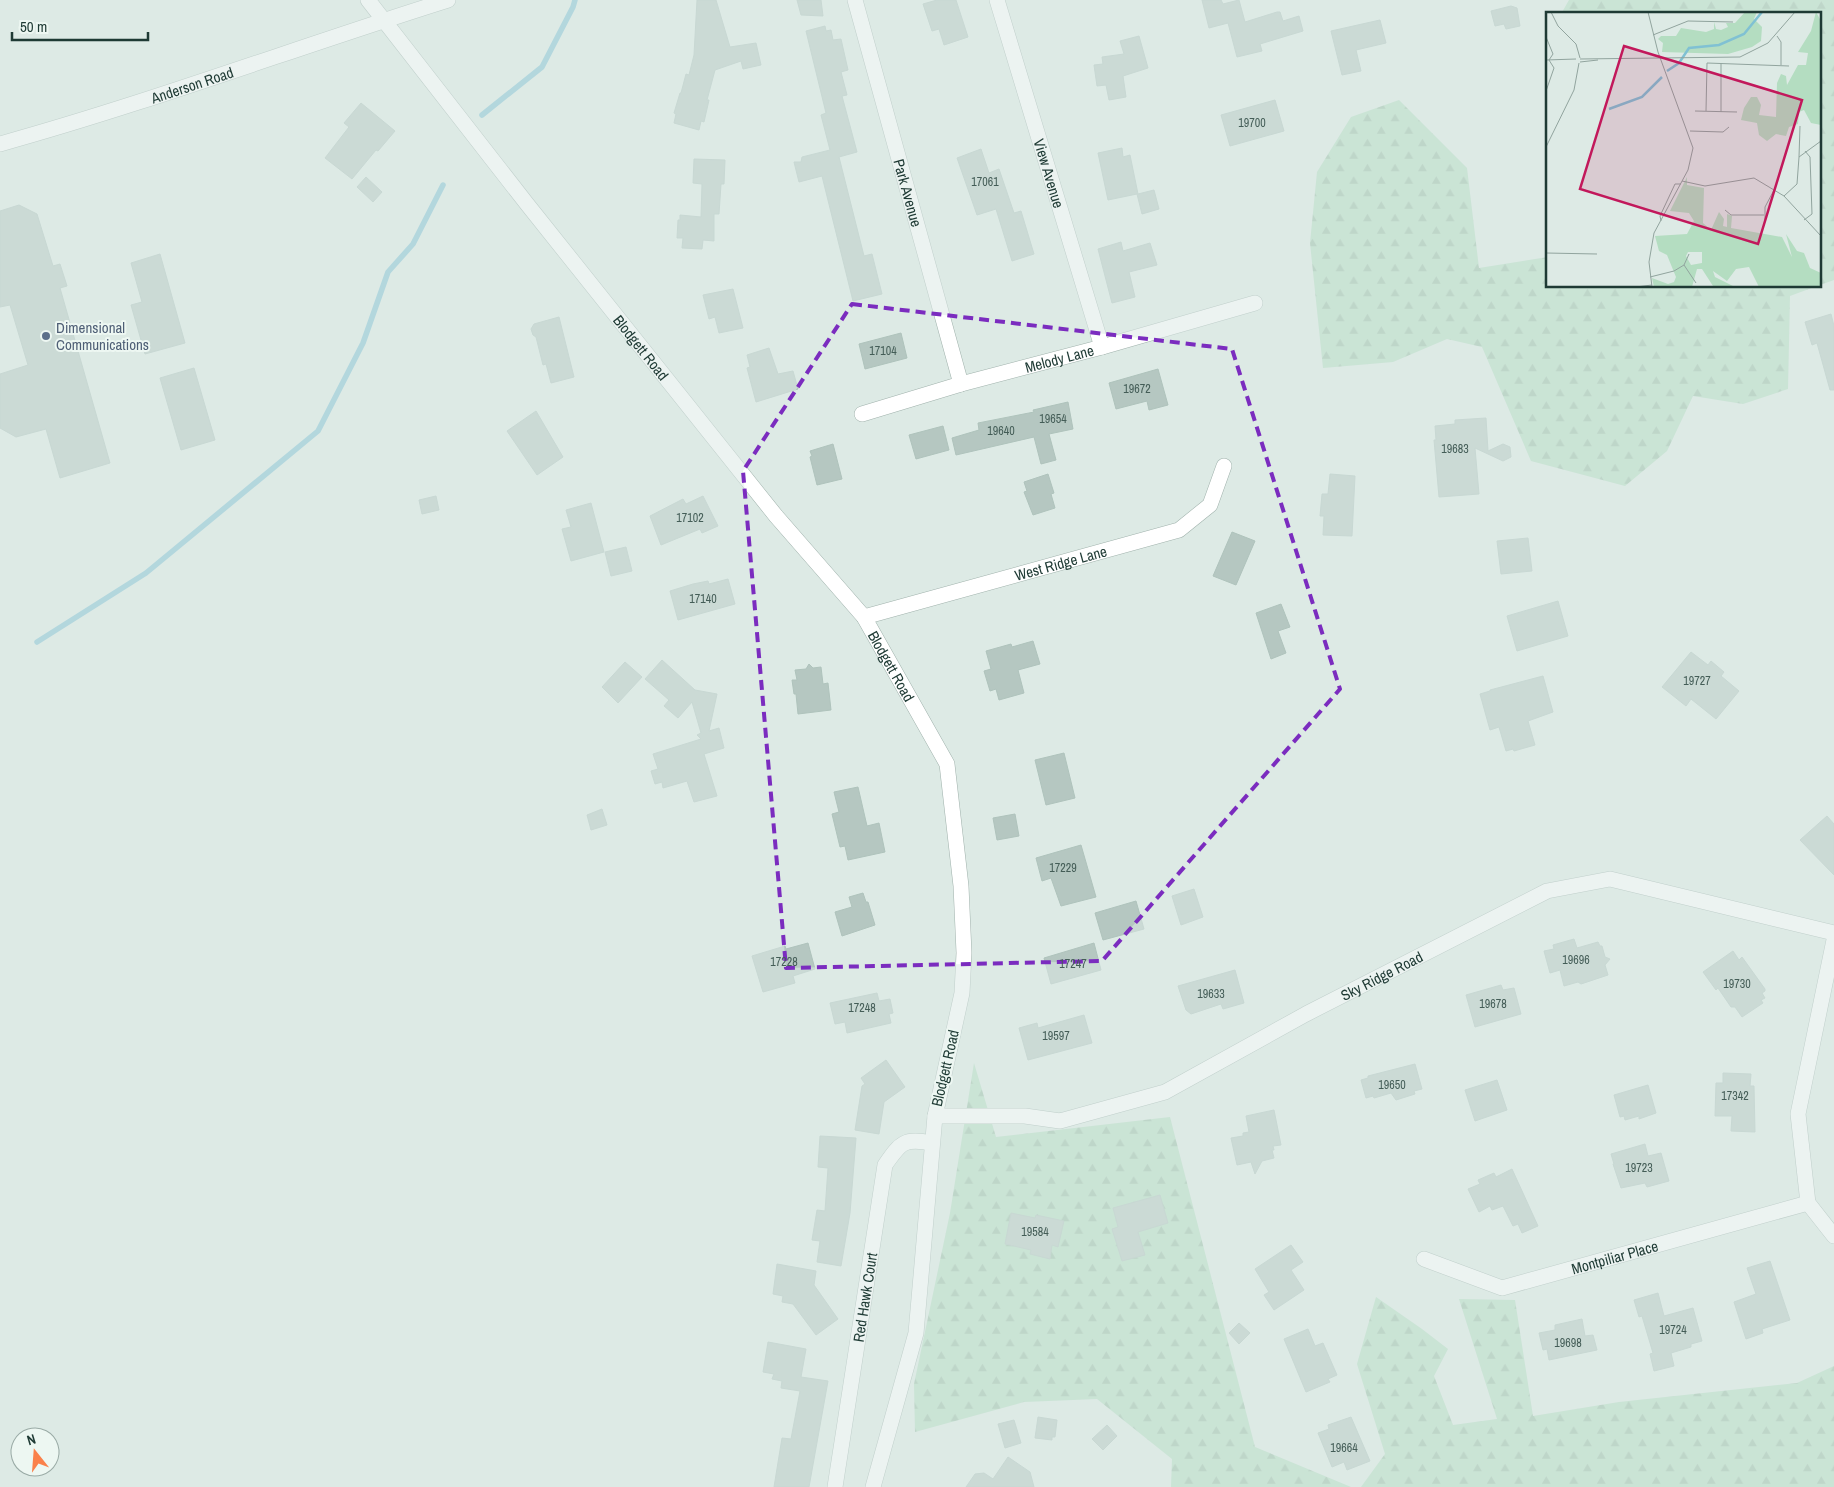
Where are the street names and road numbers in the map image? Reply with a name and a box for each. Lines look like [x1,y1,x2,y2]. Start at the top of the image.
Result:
street label: Anderson Road [147,61,236,108]
street label: View Avenue [1029,136,1070,211]
street label: Park Avenue [889,156,928,229]
street label: Blodgett Road [609,310,674,384]
street label: Melody Lane [1022,339,1096,377]
street label: West Ridge Lane [1012,540,1109,585]
street label: Blodgett Road [863,627,920,705]
street label: Sky Ridge Road [1337,946,1426,1005]
street label: Blodgett Road [926,1028,964,1108]
street label: Montpiliar Place [1569,1235,1660,1279]
street label: Red Hawk Court [847,1250,882,1344]

